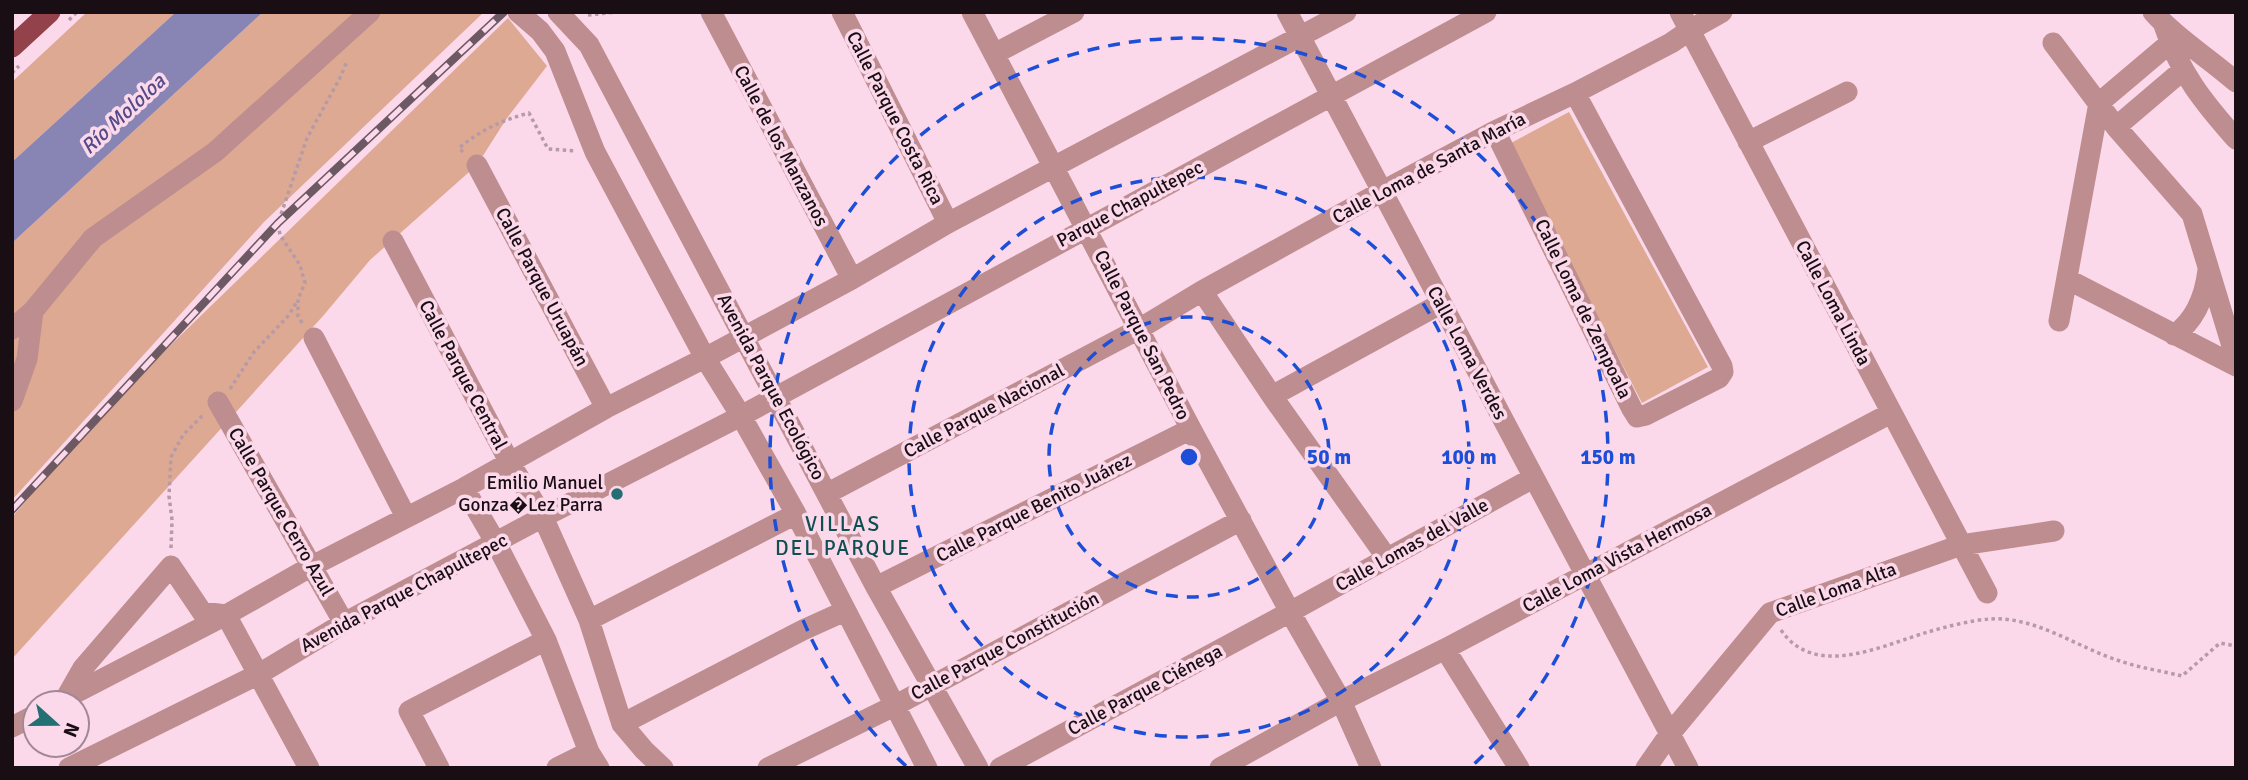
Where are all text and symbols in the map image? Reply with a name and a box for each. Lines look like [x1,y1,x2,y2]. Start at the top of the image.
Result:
street label: Calle Parque Costa Rica [841,27,949,209]
street label: Calle de los Manzanos [728,61,834,231]
water label: Río Mololoa [75,67,172,160]
street label: Calle Loma de Santa María [1328,107,1530,229]
street label: Parque Chapultepec [1053,155,1207,253]
street label: Calle Parque Uruapán [490,204,594,370]
street label: Calle Loma de Zempoala [1529,215,1637,403]
street label: Calle Loma Linda [1790,236,1876,370]
street label: Calle Parque San Pedro [1089,246,1195,424]
street label: Calle Loma Verdes [1422,282,1512,424]
street label: Avenida Parque Ecológico [712,290,830,485]
street label: Calle Parque Central [413,296,513,454]
street label: Calle Parque Nacional [900,358,1068,464]
street label: Calle Parque Cerro Azul [223,423,339,601]
text: 50 m [1307,444,1351,470]
text: 100 m [1441,444,1497,470]
text: 150 m [1580,444,1636,470]
centre of rings [1177,445,1201,469]
street label: Calle Parque Benito Juárez [932,448,1136,568]
place label: Emilio Manuel Gonza�Lez Parra [458,471,603,517]
marker: Emilio Manuel Gonza�Lez Parra [609,486,625,502]
street label: Calle Lomas del Valle [1331,493,1493,597]
street label: Calle Loma Vista Hermosa [1518,498,1716,618]
district label: VILLAS DEL PARQUE [775,511,911,561]
street label: Avenida Parque Chapultepec [296,528,512,658]
street label: Calle Loma Alta [1772,557,1900,623]
street label: Calle Parque Constitución [907,586,1103,706]
street label: Calle Parque Ciénega [1063,639,1227,741]
north arrow [21,689,91,759]
text: N [57,719,85,740]

